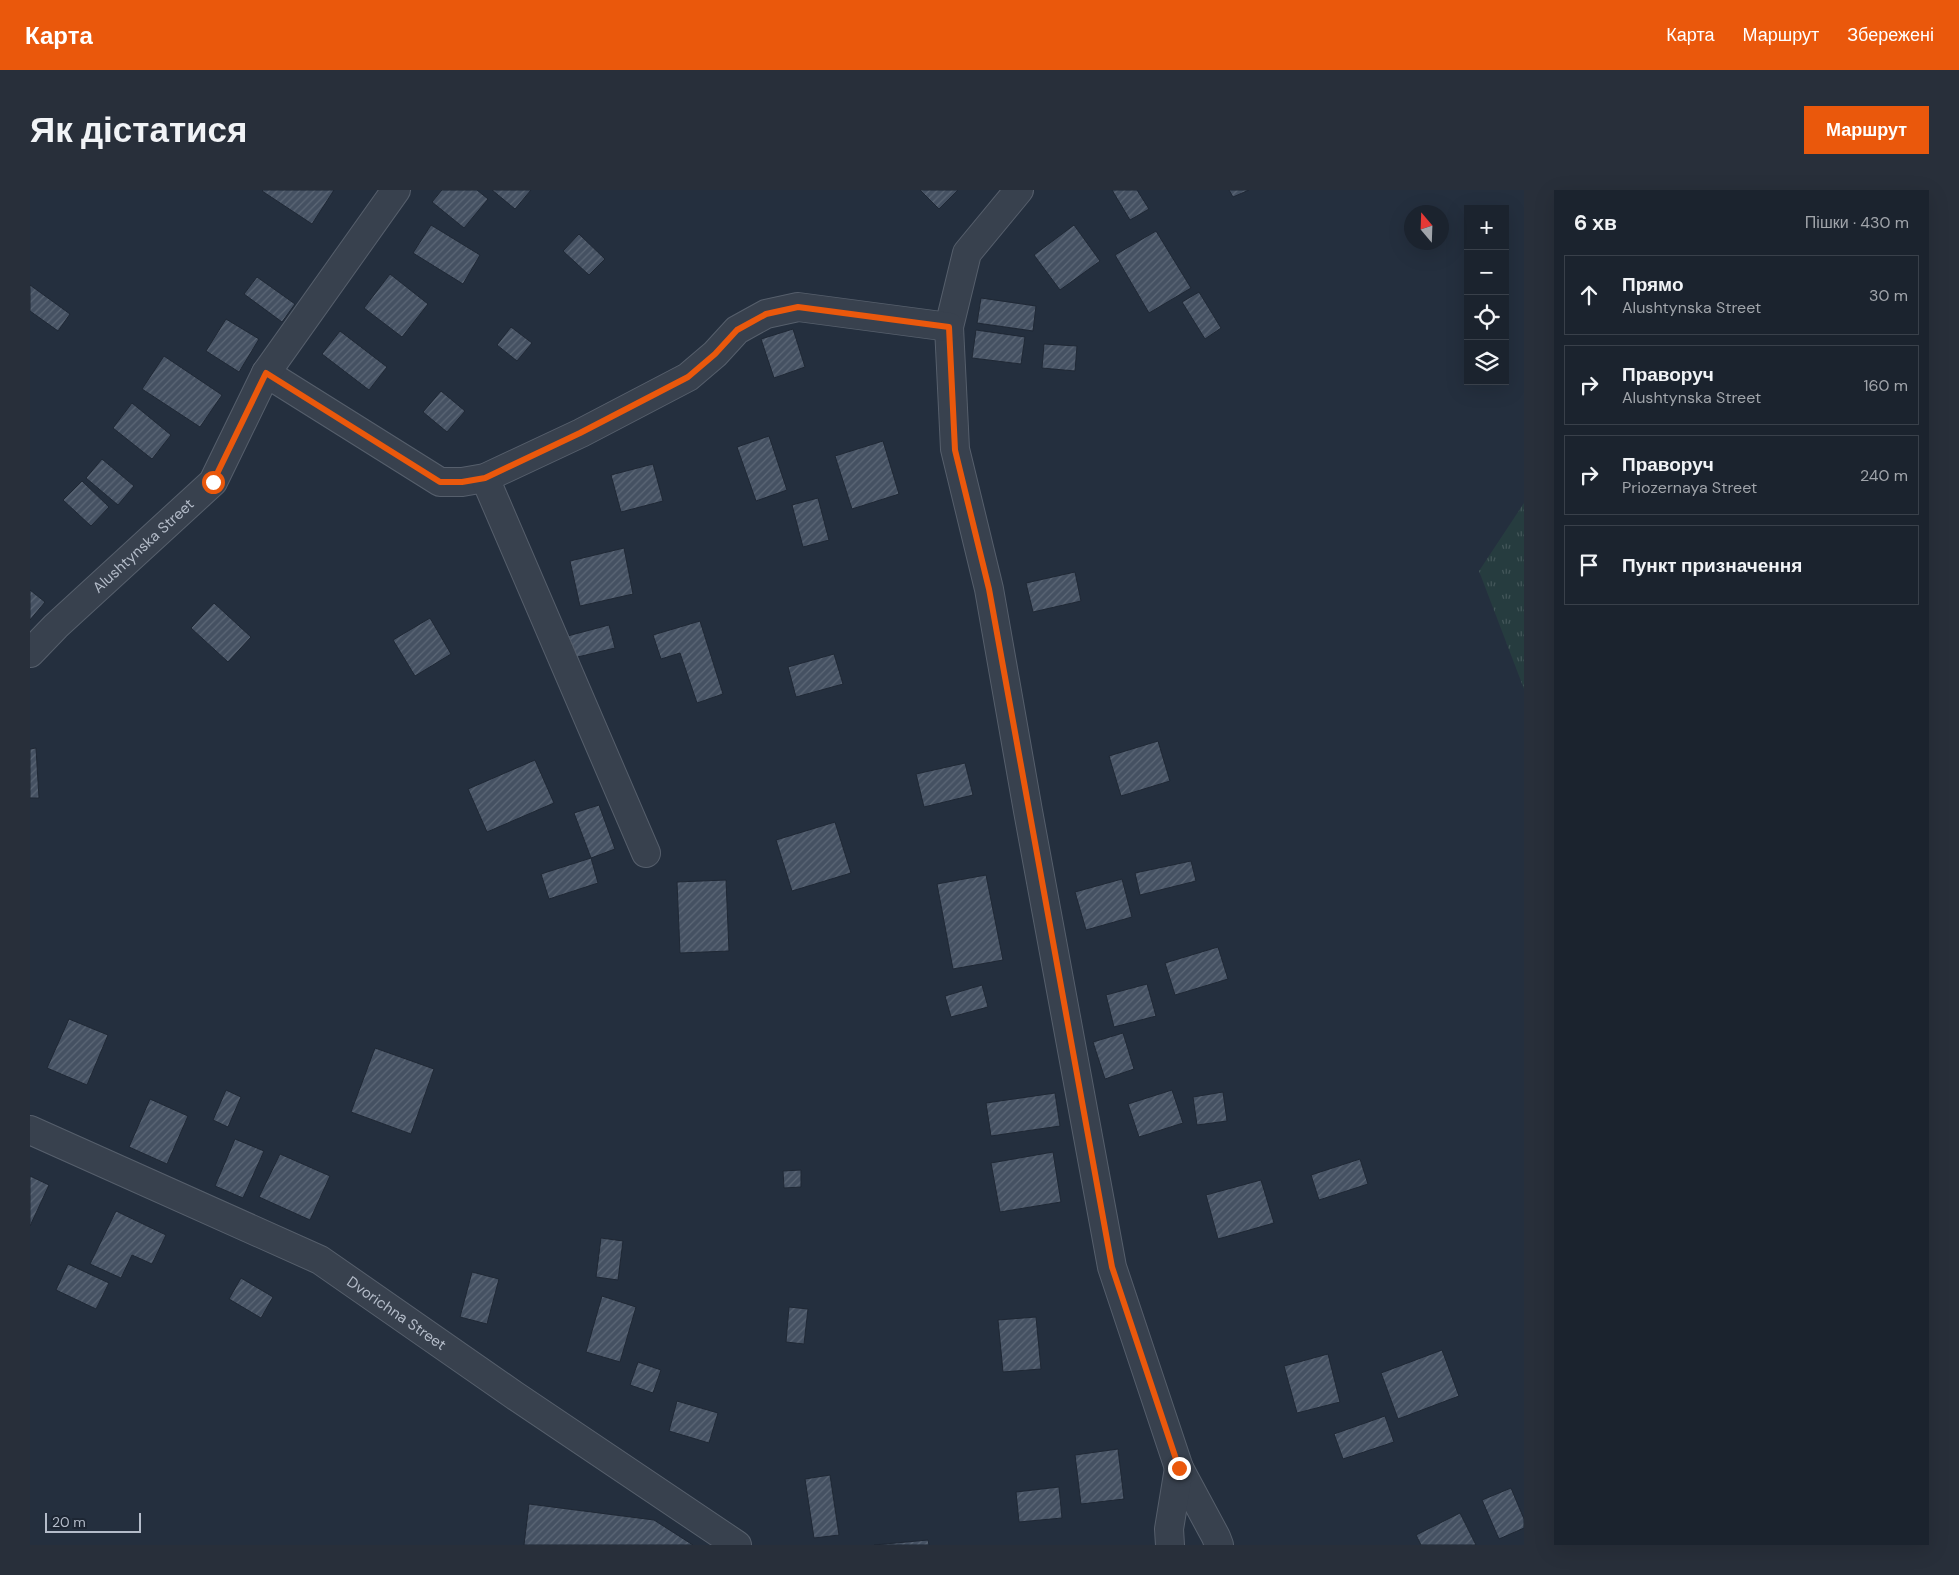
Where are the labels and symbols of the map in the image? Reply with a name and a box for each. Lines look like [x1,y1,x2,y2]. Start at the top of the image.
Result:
north arrow [1404,205,1449,250]
route start [202,471,225,494]
street label: Alushtynska Street [88,494,198,597]
street label: Dvorichna Street [343,1272,450,1355]
route end [1168,1457,1191,1480]
scale bar [45,1510,141,1533]

